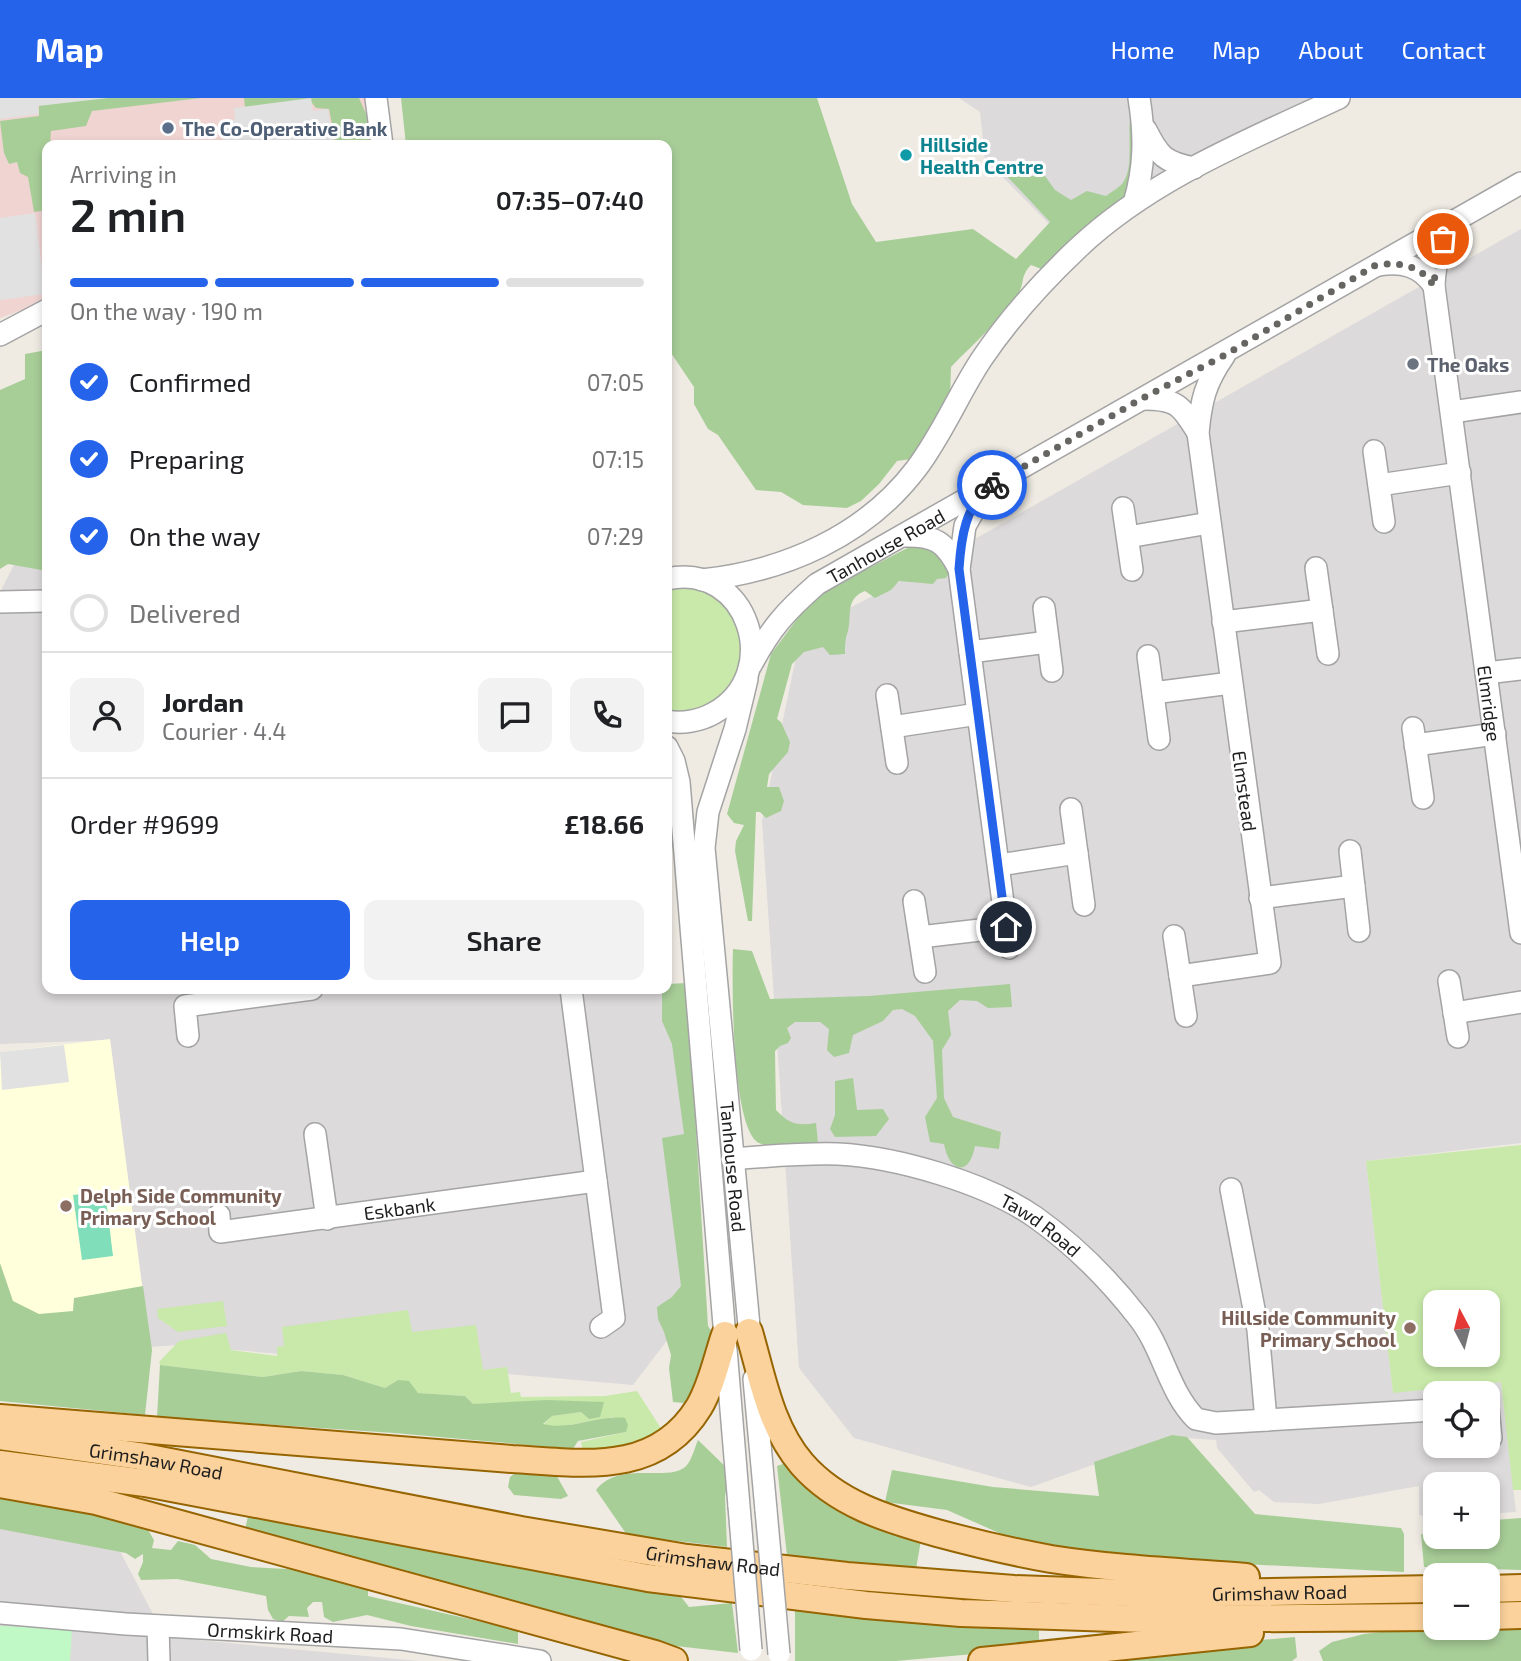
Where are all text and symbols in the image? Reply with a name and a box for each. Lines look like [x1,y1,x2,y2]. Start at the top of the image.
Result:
text: Map [35,29,104,69]
text: Home [1111,35,1174,64]
text: Map [1212,35,1260,64]
text: About [1298,35,1364,64]
text: Contact [1402,35,1486,64]
place label: The Co-Operative Bank [182,117,388,140]
marker: The Co-Operative Bank [160,120,176,136]
place label: Hillside Health Centre [920,133,1044,178]
marker: Hillside Health Centre [898,147,914,163]
text: Arriving in [70,160,177,188]
text: 07:35–07:40 [496,184,644,215]
text: 2 min [70,186,186,241]
pin [1413,209,1473,269]
icon: bag [1424,220,1462,258]
text: On the way · 190 m [70,297,263,325]
place label: The Oaks [1427,353,1509,376]
marker: The Oaks [1405,356,1421,372]
icon: check [70,363,108,401]
text: Confirmed [129,366,252,397]
text: 07:05 [587,368,644,396]
icon: check [70,440,108,478]
text: Preparing [129,443,244,474]
text: 07:15 [591,445,644,473]
courier [957,450,1027,520]
icon: bike [973,466,1011,504]
street label: Tanhouse Road [823,503,949,588]
icon: check [70,517,108,555]
text: On the way [129,520,260,551]
text: 07:29 [587,522,644,550]
text: Delivered [129,597,241,628]
street label: Elmridge [1474,664,1507,743]
button: person [70,678,144,752]
button: chat [478,678,552,752]
button: phone [570,678,644,752]
text: Jordan [162,686,244,717]
text: Courier · 4.4 [162,717,286,745]
street label: Elmstead [1228,749,1262,833]
text: Order #9699 [70,808,219,839]
text: £18.66 [564,808,644,839]
pin [976,897,1036,957]
button: Help [70,900,350,980]
button: Share [364,900,644,980]
icon: home [987,908,1025,946]
street label: Tanhouse Road [716,1100,752,1233]
place label: Delph Side Community Primary School [80,1184,282,1230]
street label: Tawd Road [997,1188,1086,1261]
street label: Eskbank [362,1191,437,1224]
marker: Delph Side Community Primary School [58,1198,74,1214]
north arrow [1423,1290,1500,1367]
map controls [1423,1290,1500,1640]
place label: Hillside Community Primary School [1221,1306,1397,1352]
marker: Hillside Community Primary School [1402,1320,1418,1336]
button: locate [1423,1381,1500,1458]
street label: Grimshaw Road [88,1437,225,1484]
button: + [1423,1472,1500,1549]
street label: Grimshaw Road [644,1540,782,1580]
button: − [1423,1563,1500,1640]
street label: Grimshaw Road [1212,1579,1347,1605]
street label: Ormskirk Road [207,1617,334,1647]

